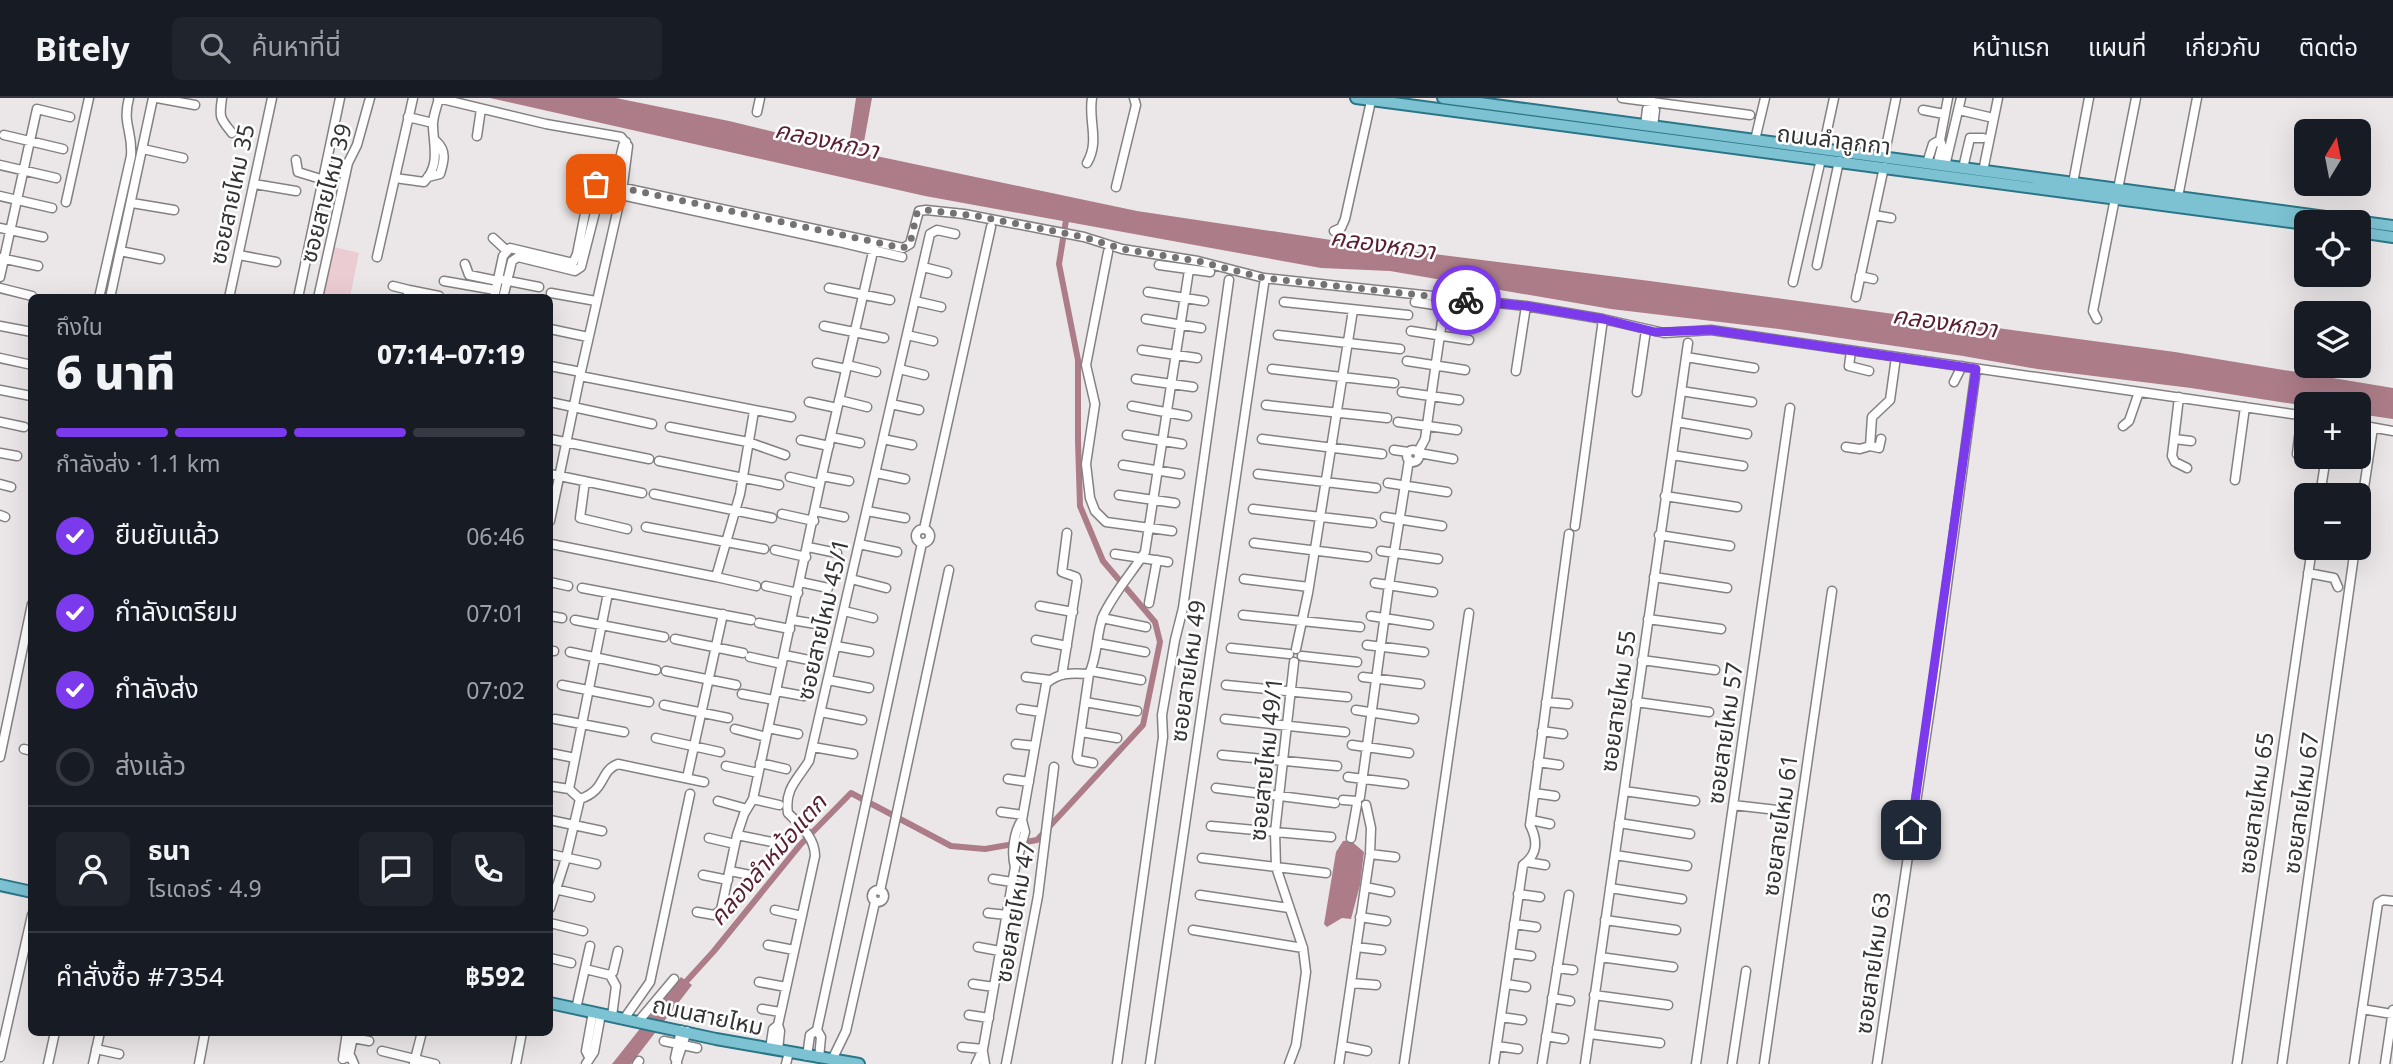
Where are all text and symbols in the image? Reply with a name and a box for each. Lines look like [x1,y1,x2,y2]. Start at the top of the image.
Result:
search box [172,17,662,80]
text: Bitely [35,26,130,71]
text: ค้นหาที่นี่ [252,28,341,64]
icon: search [196,29,234,67]
text: หน้าแรก [1972,30,2050,63]
text: แผนที่ [2088,30,2146,63]
text: เกี่ยวกับ [2184,30,2261,63]
text: ติดต่อ [2299,30,2358,63]
water label: คลองหกวา [772,112,883,166]
street label: ถนนลำลูกกา [1775,116,1893,162]
north arrow [2294,119,2371,196]
map controls [2294,119,2371,560]
street label: ซอยสายไหม 39 [291,120,359,266]
street label: ซอยสายไหม 35 [201,121,261,267]
pin [566,154,626,214]
icon: bag [577,165,615,203]
button: locate [2294,210,2371,287]
water label: คลองหกวา [1329,219,1439,267]
courier [1431,265,1501,335]
icon: bike [1447,281,1485,319]
water label: คลองหกวา [1891,297,2001,345]
button: layers [2294,301,2371,378]
text: ถึงใน [56,310,103,342]
text: 07:14–07:19 [377,336,525,372]
text: 6 นาที [56,340,175,402]
button: + [2294,392,2371,469]
text: กำลังส่ง · 1.1 km [56,447,221,479]
button: − [2294,483,2371,560]
text: ยืนยันแล้ว [115,516,220,552]
icon: check [56,517,94,555]
text: 06:46 [466,520,525,552]
street label: ซอยสายไหม 45/1 [788,535,856,703]
text: กำลังเตรียม [115,593,238,629]
icon: check [56,594,94,632]
text: 07:01 [466,597,525,629]
street label: ซอยสายไหม 49 [1161,598,1213,744]
street label: ซอยสายไหม 55 [1591,628,1643,774]
street label: ซอยสายไหม 57 [1698,660,1750,806]
text: กำลังส่ง [115,670,199,706]
icon: check [56,671,94,709]
text: 07:02 [466,674,525,706]
street label: ซอยสายไหม 49/1 [1240,676,1290,842]
street label: ซอยสายไหม 65 [2229,730,2281,876]
street label: ซอยสายไหม 67 [2274,730,2326,876]
text: ส่งแล้ว [115,747,186,783]
street label: ซอยสายไหม 61 [1753,752,1805,898]
water label: คลองลำหม้อแตก [701,785,834,932]
pin [1881,800,1941,860]
icon: home [1892,811,1930,849]
button: person [56,832,130,906]
text: ธนา [148,832,191,868]
button: chat [359,832,433,906]
button: phone [451,832,525,906]
street label: ซอยสายไหม 47 [986,839,1042,985]
text: ไรเดอร์ · 4.9 [148,872,262,904]
street label: ซอยสายไหม 63 [1846,890,1898,1036]
text: คำสั่งซื้อ #7354 [56,958,224,994]
text: ฿592 [465,958,525,994]
street label: ถนนสายไหม [649,988,767,1042]

